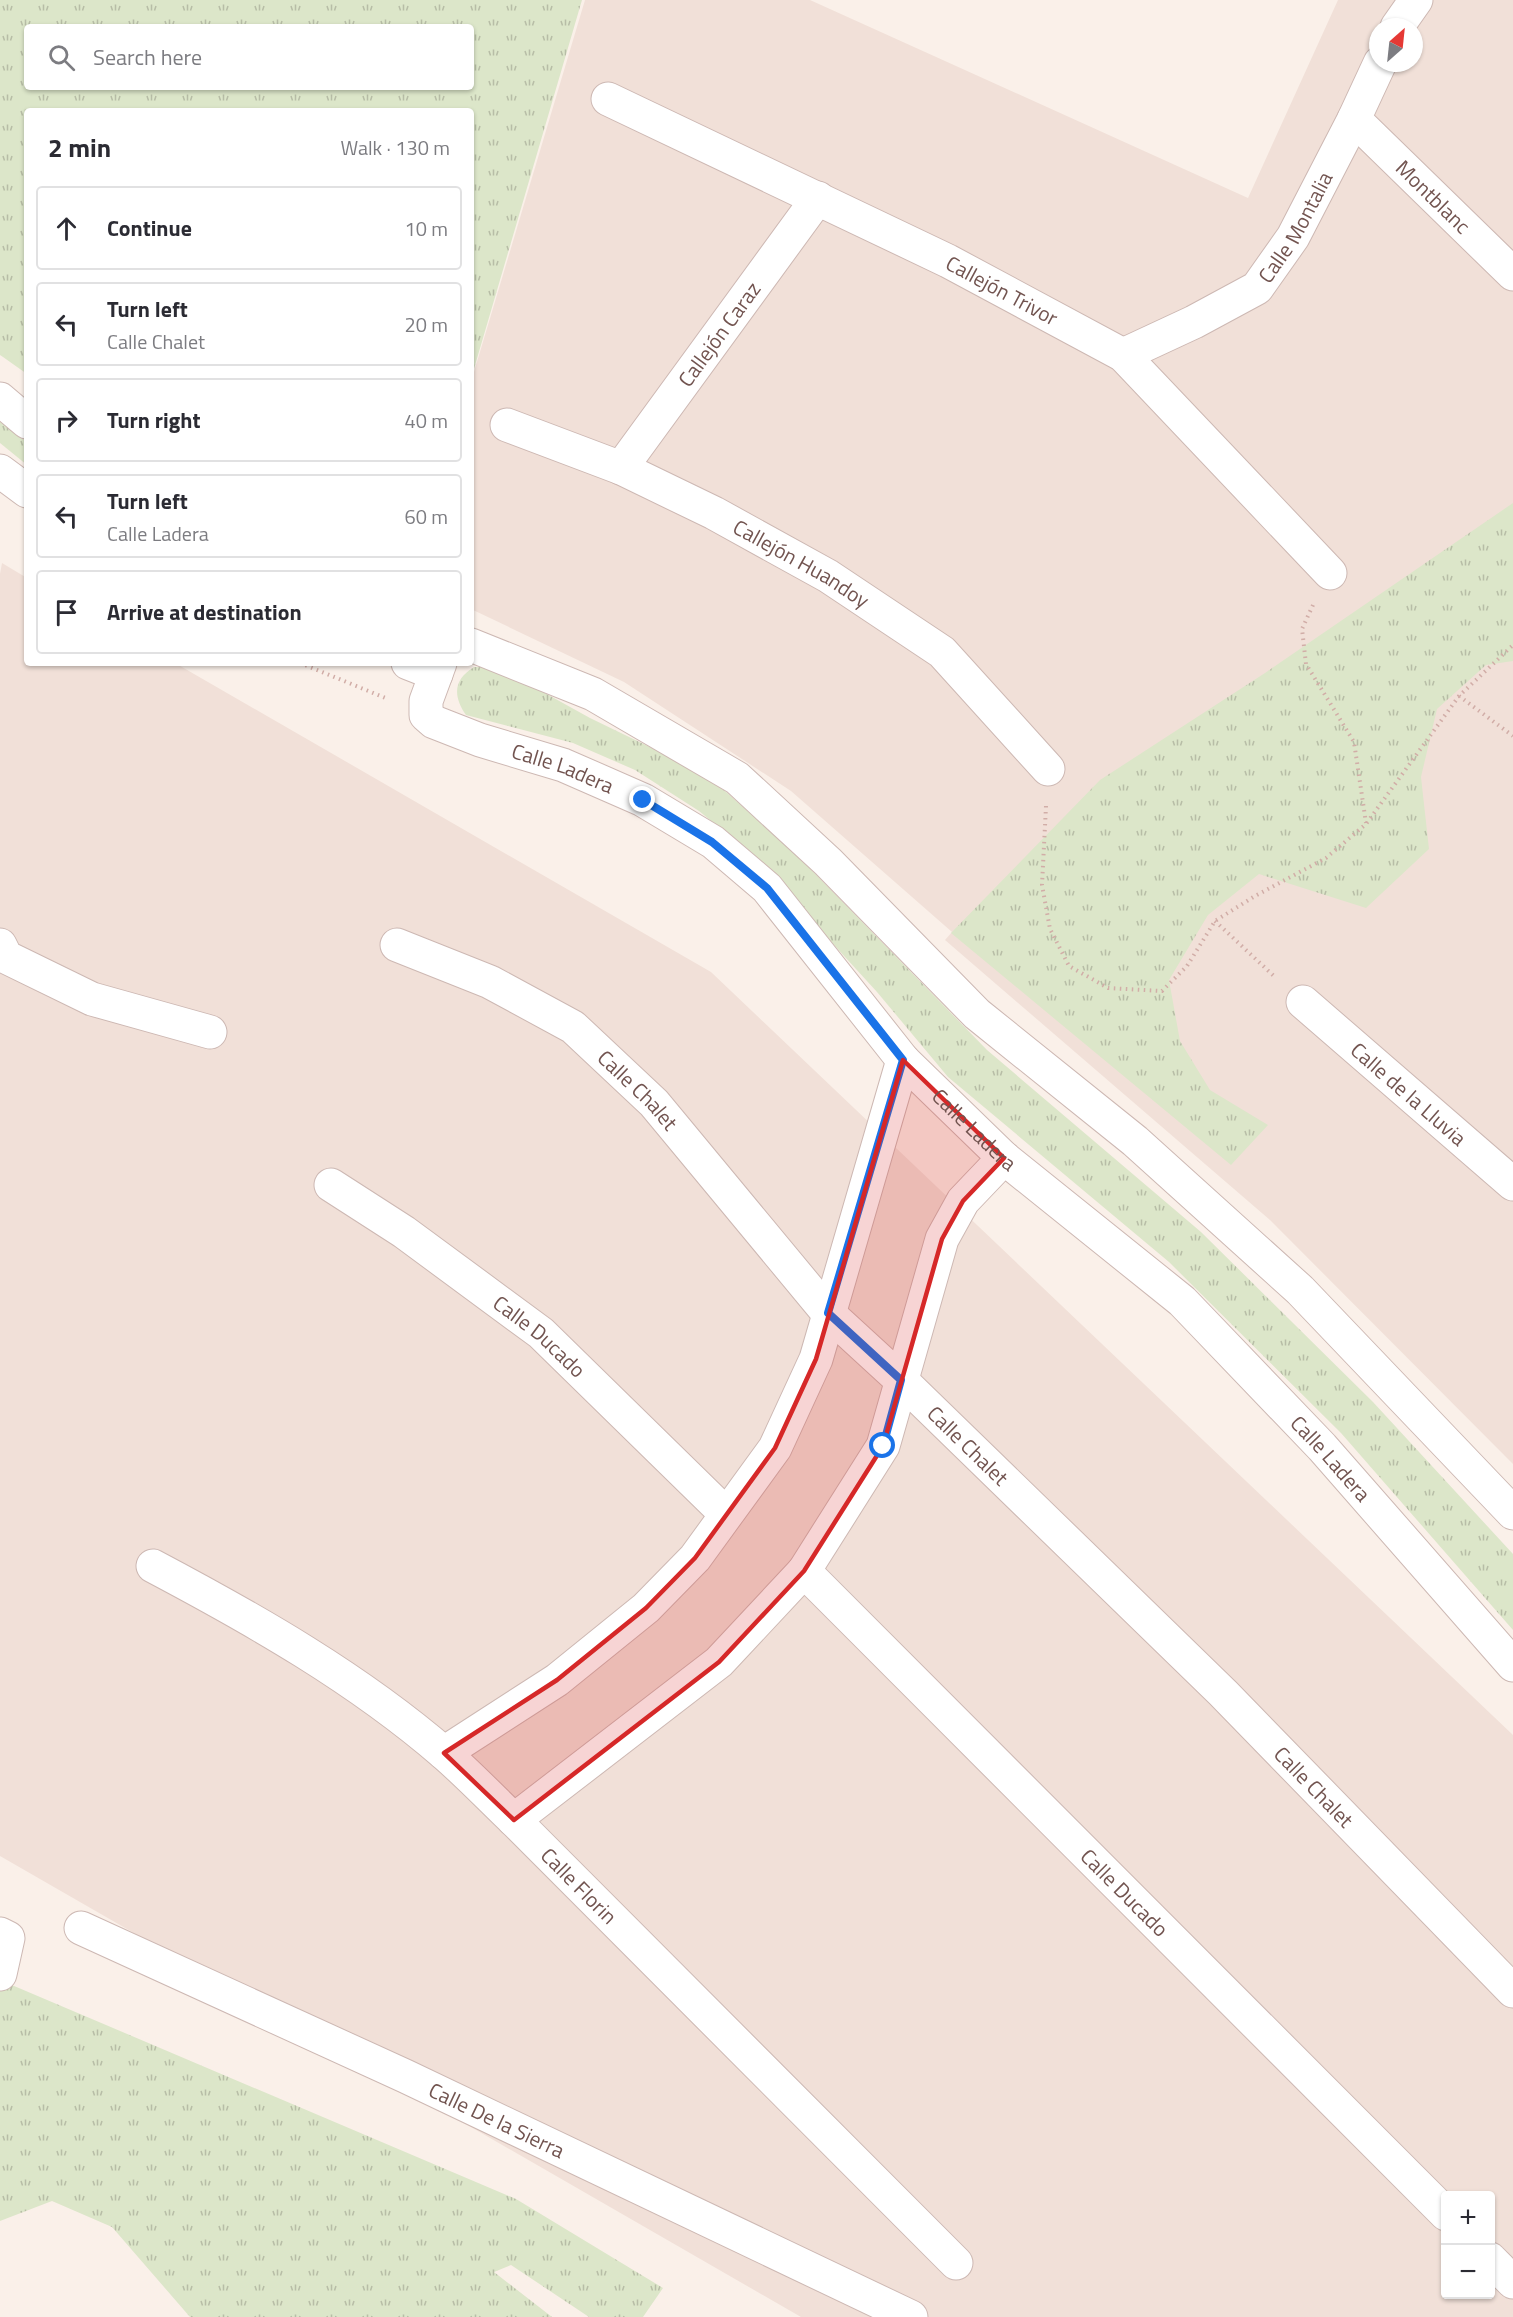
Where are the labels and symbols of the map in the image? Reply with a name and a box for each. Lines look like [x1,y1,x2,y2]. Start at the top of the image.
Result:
north arrow [1369,18,1423,72]
street label: Montblanc [1389,152,1478,241]
street label: Calle Montalia [1250,165,1341,289]
street label: Callejón Trivor [940,247,1064,333]
street label: Callejón Caraz [670,275,768,393]
street label: Callejón Huandoy [727,511,876,615]
street label: Calle Ladera [508,734,620,802]
route end [629,786,655,812]
street label: Calle de la Lluvia [1344,1034,1474,1153]
street label: Calle Chalet [591,1042,686,1137]
street label: Calle Ladera [925,1081,1024,1179]
street label: Calle Ducado [487,1287,593,1385]
street label: Calle Chalet [920,1398,1017,1493]
street label: Calle Ladera [1283,1408,1379,1509]
route start [869,1432,895,1458]
street label: Calle Chalet [1267,1739,1362,1835]
street label: Calle Florin [534,1840,625,1931]
street label: Calle Ducado [1073,1841,1176,1944]
street label: Calle De la Sierra [423,2074,571,2166]

